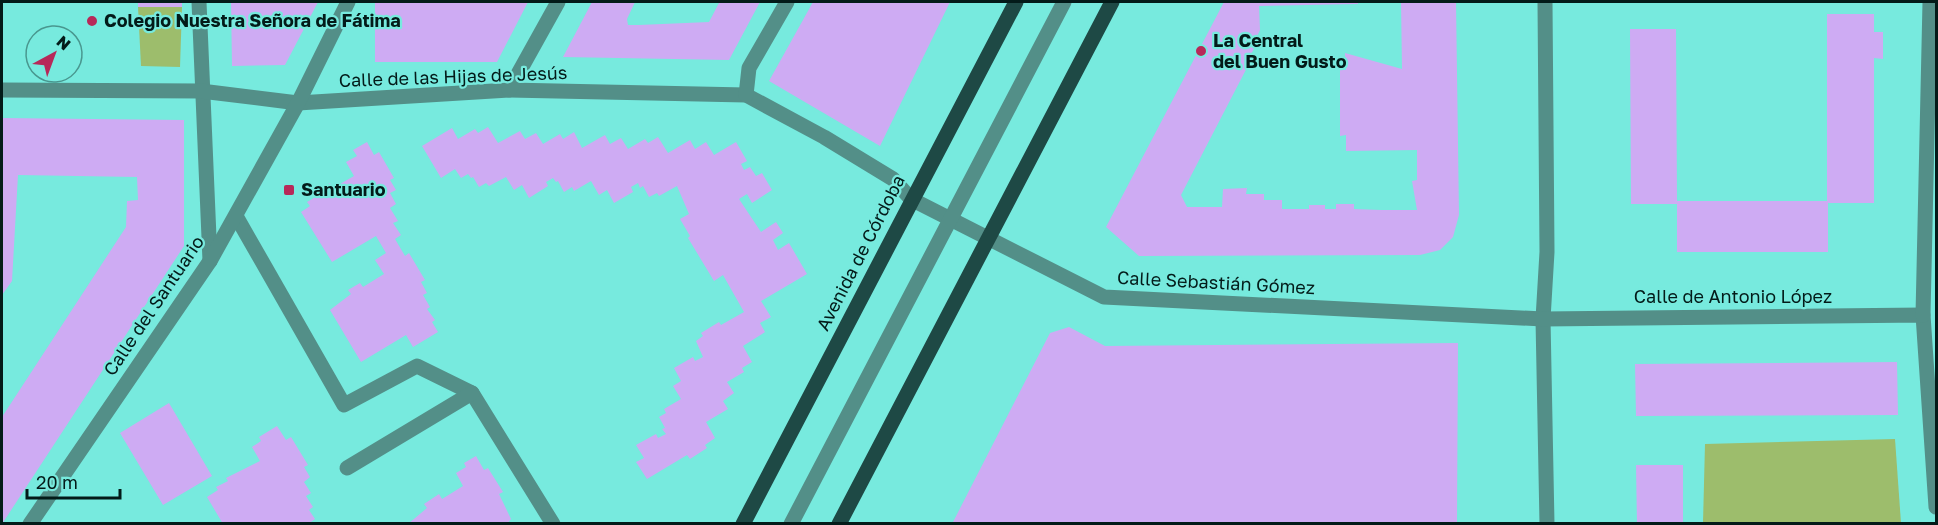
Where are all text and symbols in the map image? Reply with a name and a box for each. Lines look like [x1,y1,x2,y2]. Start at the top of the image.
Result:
place label: Colegio Nuestra Señora de Fátima [104,9,401,31]
marker: Colegio Nuestra Señora de Fátima [85,14,99,28]
north arrow [24,24,84,84]
place label: La Central del Buen Gusto [1213,29,1347,72]
text: N [53,31,75,54]
marker: La Central del Buen Gusto [1194,44,1208,58]
street label: Calle de las Hijas de Jesús [338,61,568,91]
street label: Avenida de Córdoba [811,171,909,334]
place label: Santuario [301,178,386,200]
marker: Santuario [282,183,296,197]
street label: Calle del Santuario [98,231,208,380]
street label: Calle Sebastián Gómez [1116,266,1316,298]
street label: Calle de Antonio López [1634,285,1832,307]
scale bar [27,462,120,500]
text: 20 m [36,471,78,493]

